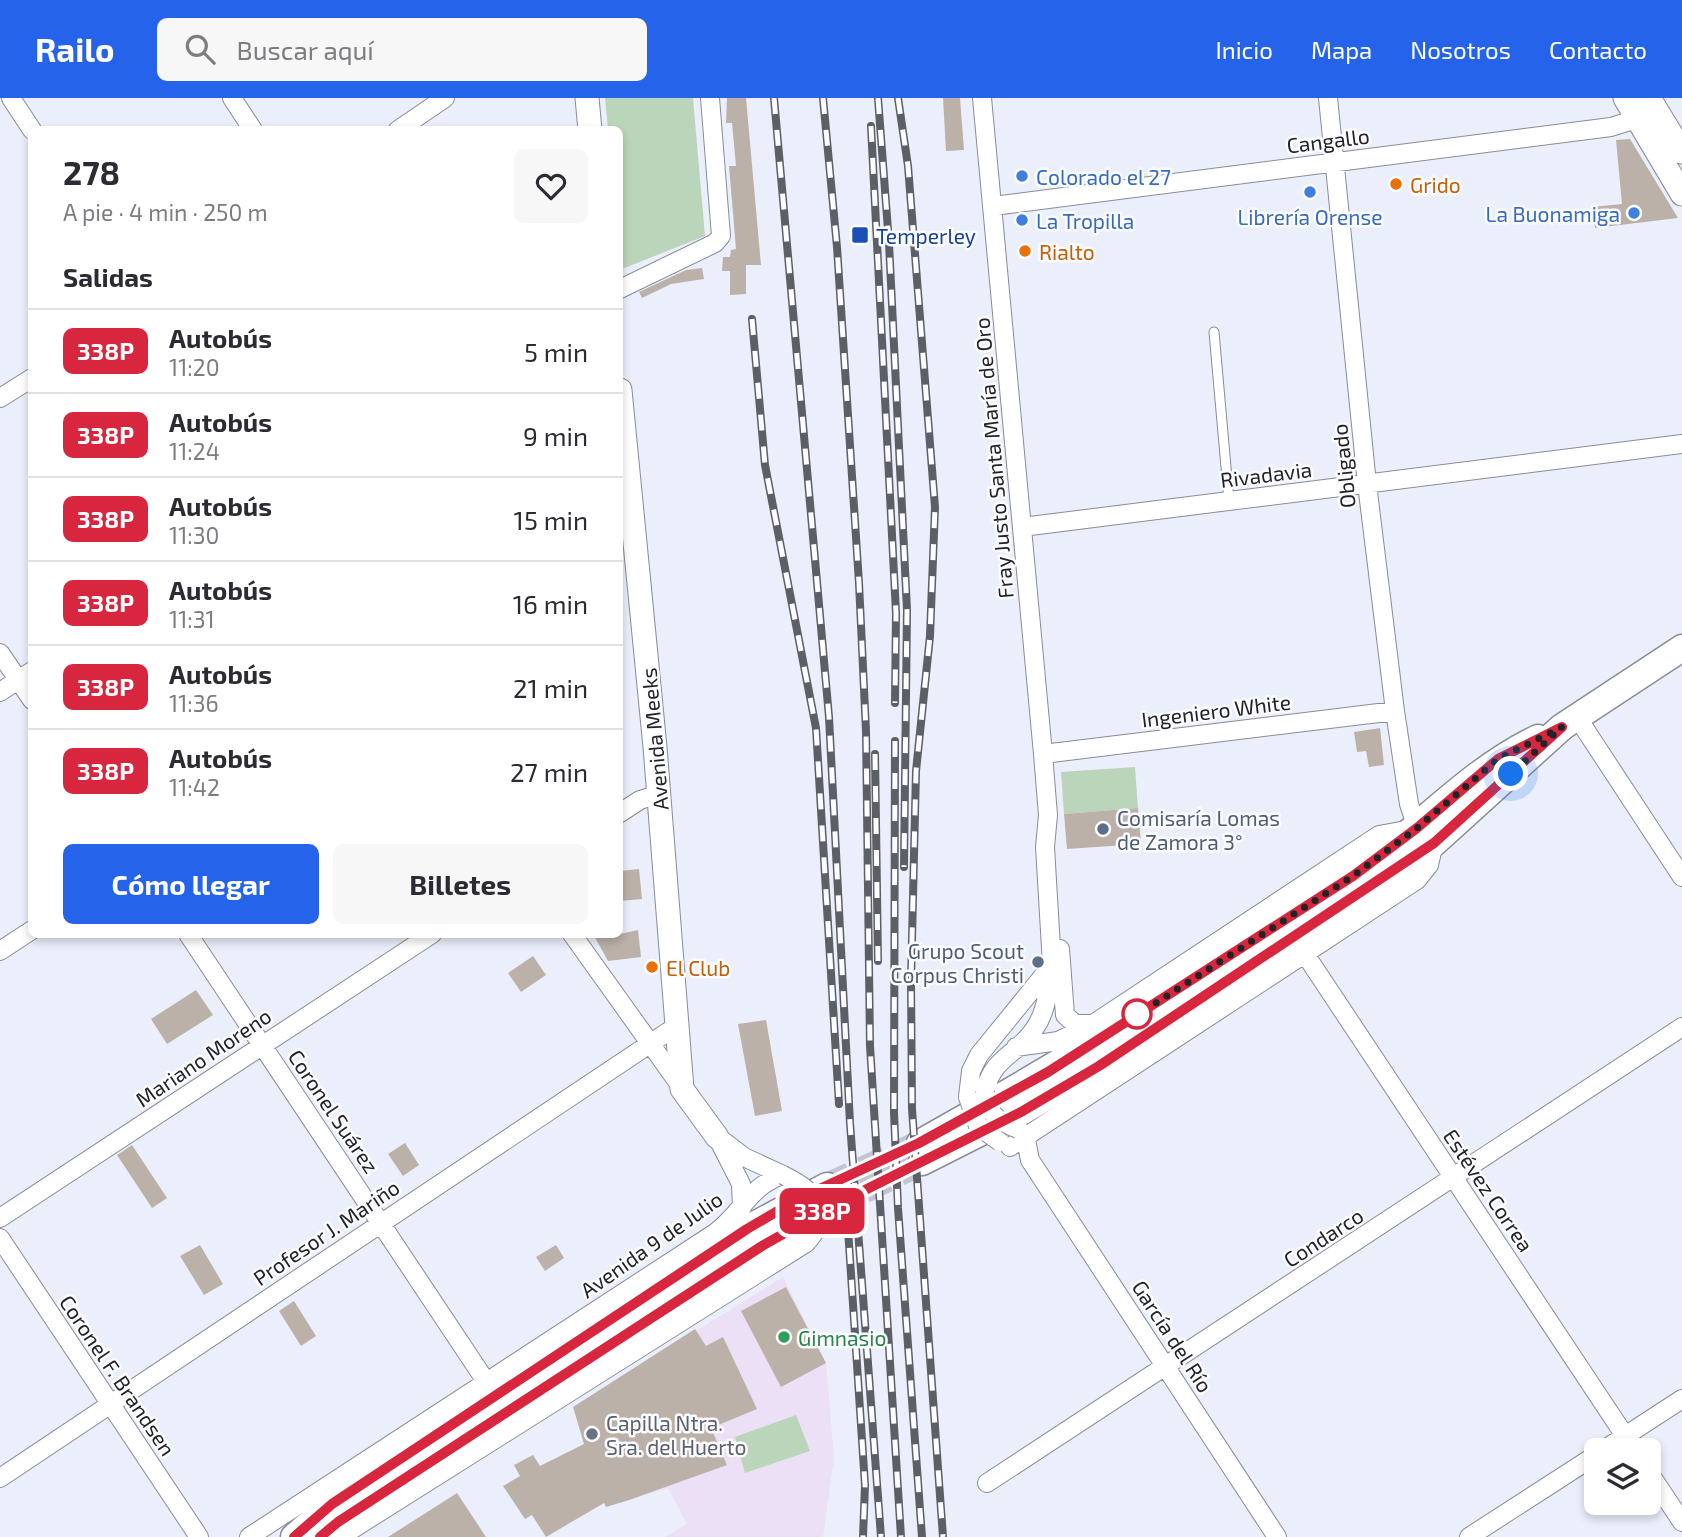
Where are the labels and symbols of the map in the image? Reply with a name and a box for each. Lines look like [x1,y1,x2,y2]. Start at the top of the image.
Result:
street label: Cangallo [1285,123,1371,157]
place label: Colorado el 27 [1036,164,1171,189]
marker: Colorado el 27 [1014,168,1030,184]
place label: Grido [1410,172,1461,197]
marker: Grido [1388,176,1404,192]
marker: Librería Orense [1302,184,1318,200]
place label: La Buonamiga [1486,201,1620,226]
place label: Librería Orense [1238,204,1382,229]
marker: La Buonamiga [1626,205,1642,221]
place label: La Tropilla [1036,208,1134,233]
marker: La Tropilla [1014,212,1030,228]
place label: Temperley [876,223,976,248]
marker: Temperley [850,225,870,245]
place label: Rialto [1039,239,1095,264]
marker: Rialto [1017,243,1033,259]
street label: Fray Justo Santa María de Oro [968,317,1018,599]
street label: Obligado [1326,423,1360,509]
street label: Rivadavia [1219,456,1313,492]
street label: Avenida Meeks [635,667,673,811]
street label: Ingeniero White [1140,688,1292,732]
your location [1493,756,1528,791]
place label: Comisaría Lomas de Zamora 3° [1117,805,1280,854]
marker: Comisaría Lomas de Zamora 3° [1095,821,1111,837]
place label: Grupo Scout Corpus Christi [891,938,1024,987]
marker: Grupo Scout Corpus Christi [1030,954,1046,970]
place label: El Club [666,955,730,980]
marker: El Club [644,959,660,975]
unlabelled marker [1122,999,1152,1029]
street label: Mariano Moreno [131,1003,275,1111]
street label: Coronel Suárez [284,1045,384,1177]
street label: Estévez Correa [1439,1124,1539,1256]
street label: Profesor J. Mariño [248,1174,404,1290]
street label: Avenida 9 de Julio [575,1186,727,1302]
line badge: 338P [773,1188,871,1234]
street label: Condarco [1279,1202,1367,1272]
street label: García del Río [1128,1275,1218,1397]
street label: Coronel F. Brandsen [55,1290,181,1460]
place label: Gimnasio [798,1325,886,1350]
marker: Gimnasio [776,1329,792,1345]
place label: Capilla Ntra. Sra. del Huerto [606,1410,747,1459]
marker: Capilla Ntra. Sra. del Huerto [584,1426,600,1442]

